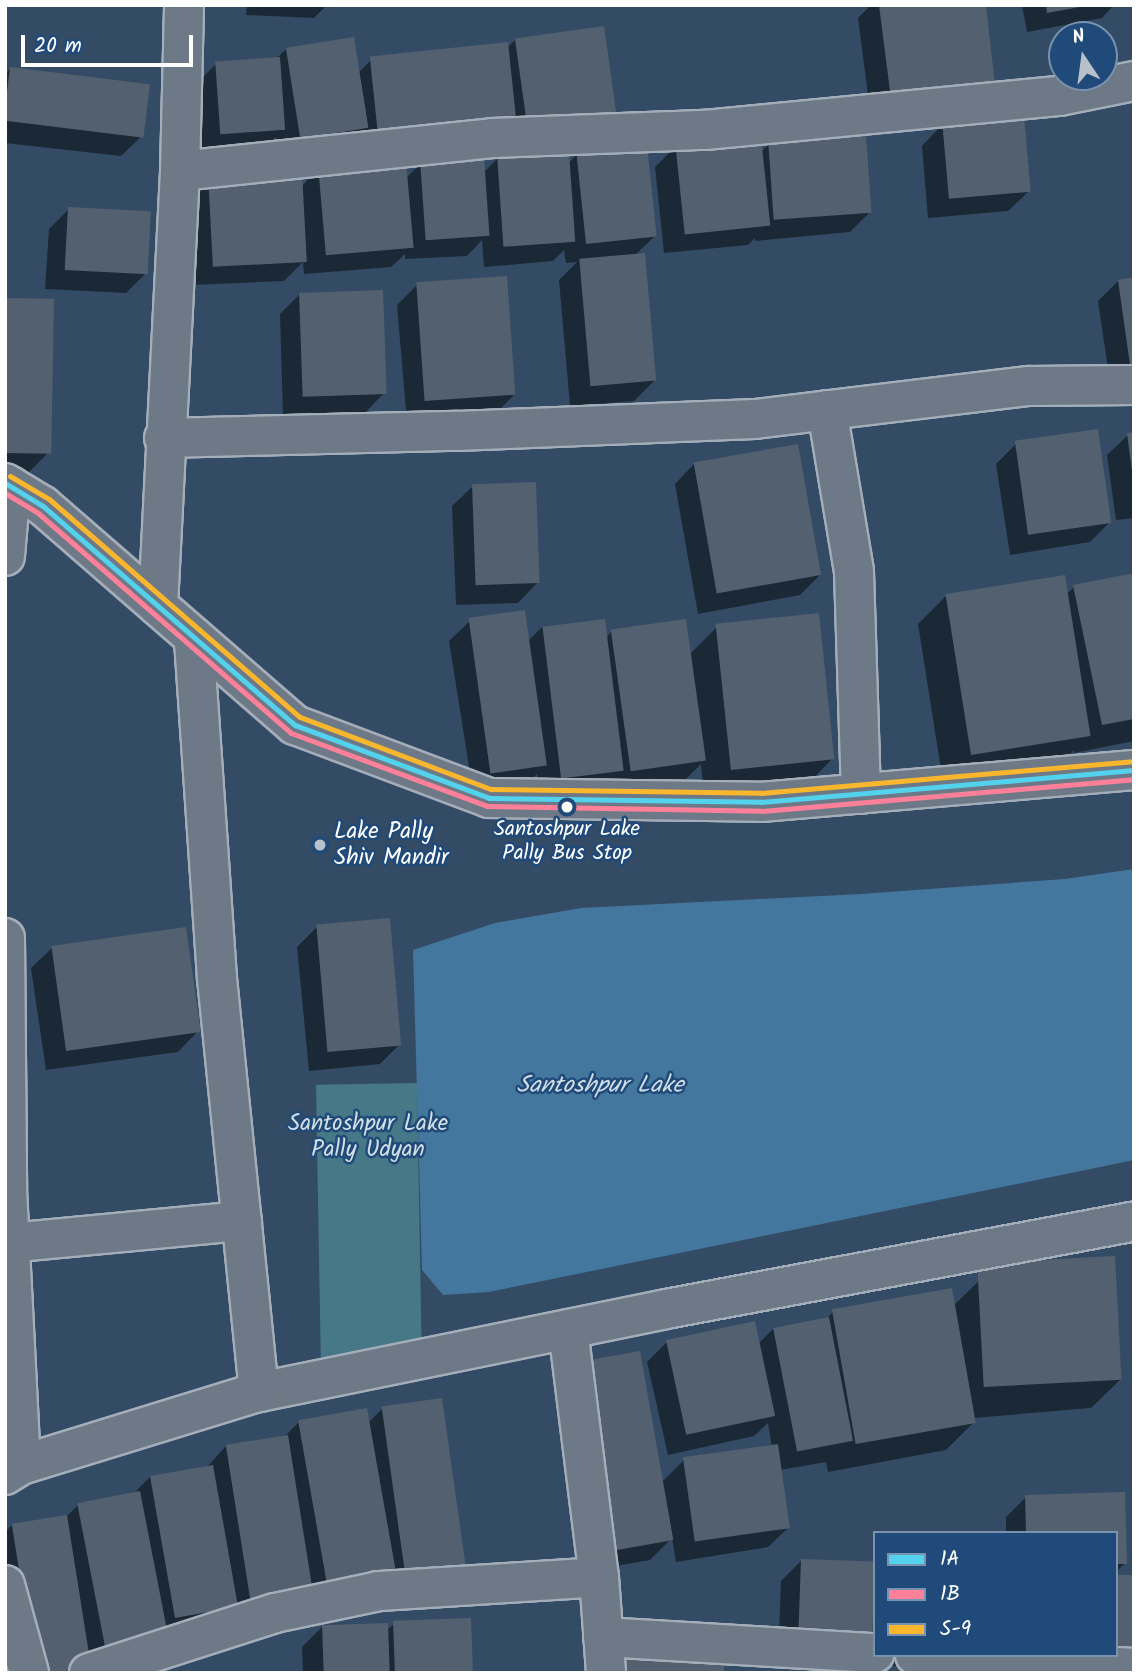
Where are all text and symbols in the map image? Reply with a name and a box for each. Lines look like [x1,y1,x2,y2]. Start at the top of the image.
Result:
scale bar [24,21,196,65]
north arrow [1048,21,1118,91]
text: N [1070,22,1088,53]
text: 20 m [34,30,82,63]
marker: Santoshpur Lake Pally Bus Stop [560,800,574,814]
place label: Santoshpur Lake Pally Bus Stop [494,817,640,867]
place label: Lake Pally Shiv Mandir [334,818,449,872]
marker: Lake Pally Shiv Mandir [312,837,328,853]
water label: Santoshpur Lake [516,1072,684,1100]
park label: Santoshpur Lake Pally Udyan [288,1110,448,1164]
legend [873,1531,1118,1657]
text: 1A [940,1543,959,1576]
text: 1B [940,1578,960,1611]
text: S-9 [940,1613,971,1646]

